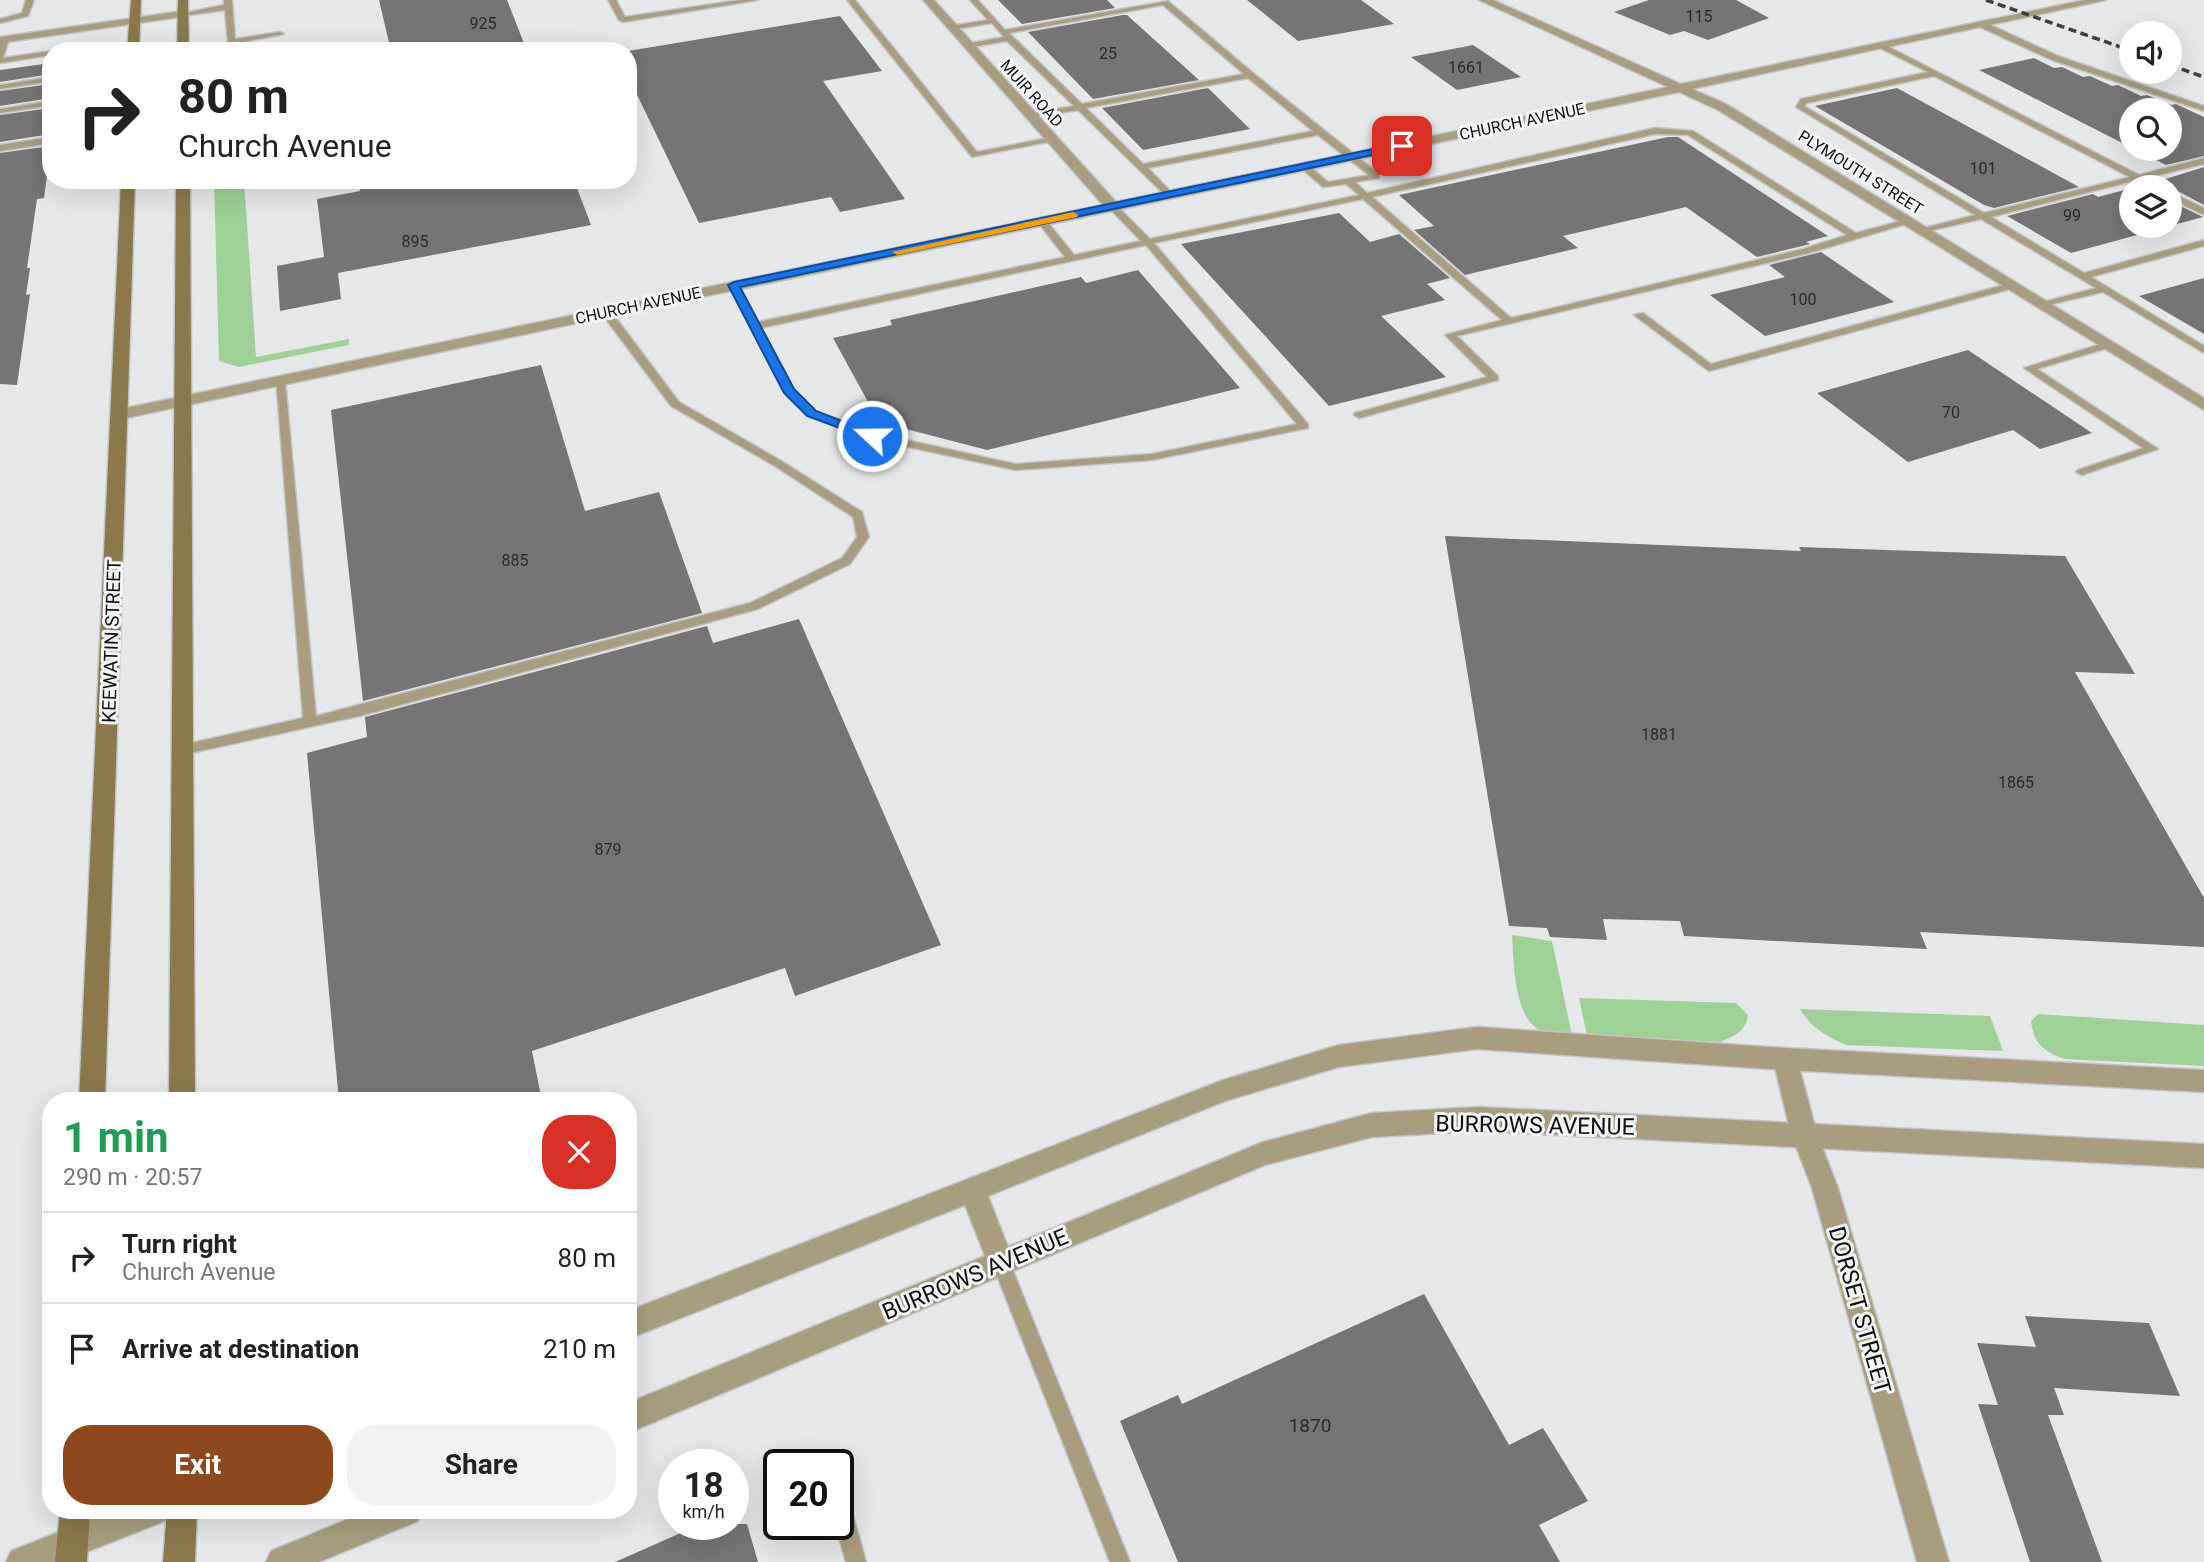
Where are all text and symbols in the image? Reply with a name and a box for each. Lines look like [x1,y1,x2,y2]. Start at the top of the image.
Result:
house number: 115 [1686,7,1712,26]
house number: 925 [470,14,496,33]
map controls [2119,21,2182,238]
button: sound [2119,21,2182,84]
house number: 25 [1099,44,1117,63]
street label: MUIR ROAD [996,56,1067,131]
house number: 1661 [1448,58,1484,77]
text: 80 m [178,68,289,125]
icon: right [63,70,154,161]
button: search [2119,98,2182,161]
street label: CHURCH AVENUE [1458,99,1587,144]
pin [1372,116,1432,176]
street label: PLYMOUTH STREET [1795,126,1927,219]
text: Church Avenue [178,127,392,165]
icon: arrive [1383,127,1421,165]
house number: 101 [1970,159,1996,178]
button: layers [2119,175,2182,238]
house number: 99 [2063,206,2081,225]
house number: 895 [402,232,428,251]
street label: CHURCH AVENUE [574,283,703,328]
house number: 100 [1790,290,1816,309]
position arrow [835,399,909,473]
house number: 70 [1942,403,1960,422]
house number: 885 [502,551,528,570]
street label: KEEWATIN STREET [97,559,126,723]
house number: 1881 [1641,725,1677,744]
house number: 1865 [1998,773,2034,792]
house number: 879 [595,840,621,859]
street label: BURROWS AVENUE [1435,1110,1635,1141]
text: 1 min [63,1113,169,1162]
button: close [542,1115,616,1189]
text: 290 m · 20:57 [63,1164,202,1191]
street label: BURROWS AVENUE [878,1223,1072,1326]
street label: DORSET STREET [1823,1223,1896,1397]
text: Turn right [122,1229,237,1259]
icon: right [63,1239,101,1277]
text: 80 m [558,1243,616,1273]
text: Church Avenue [122,1259,276,1286]
icon: arrive [63,1330,101,1368]
text: Arrive at destination [122,1334,359,1364]
text: 210 m [543,1334,616,1364]
house number: 1870 [1289,1414,1331,1437]
button: Exit [63,1425,333,1505]
button: Share [347,1425,616,1505]
speed limit sign: 20 [763,1449,854,1540]
text: 18 [683,1465,724,1506]
text: km/h [682,1501,725,1522]

